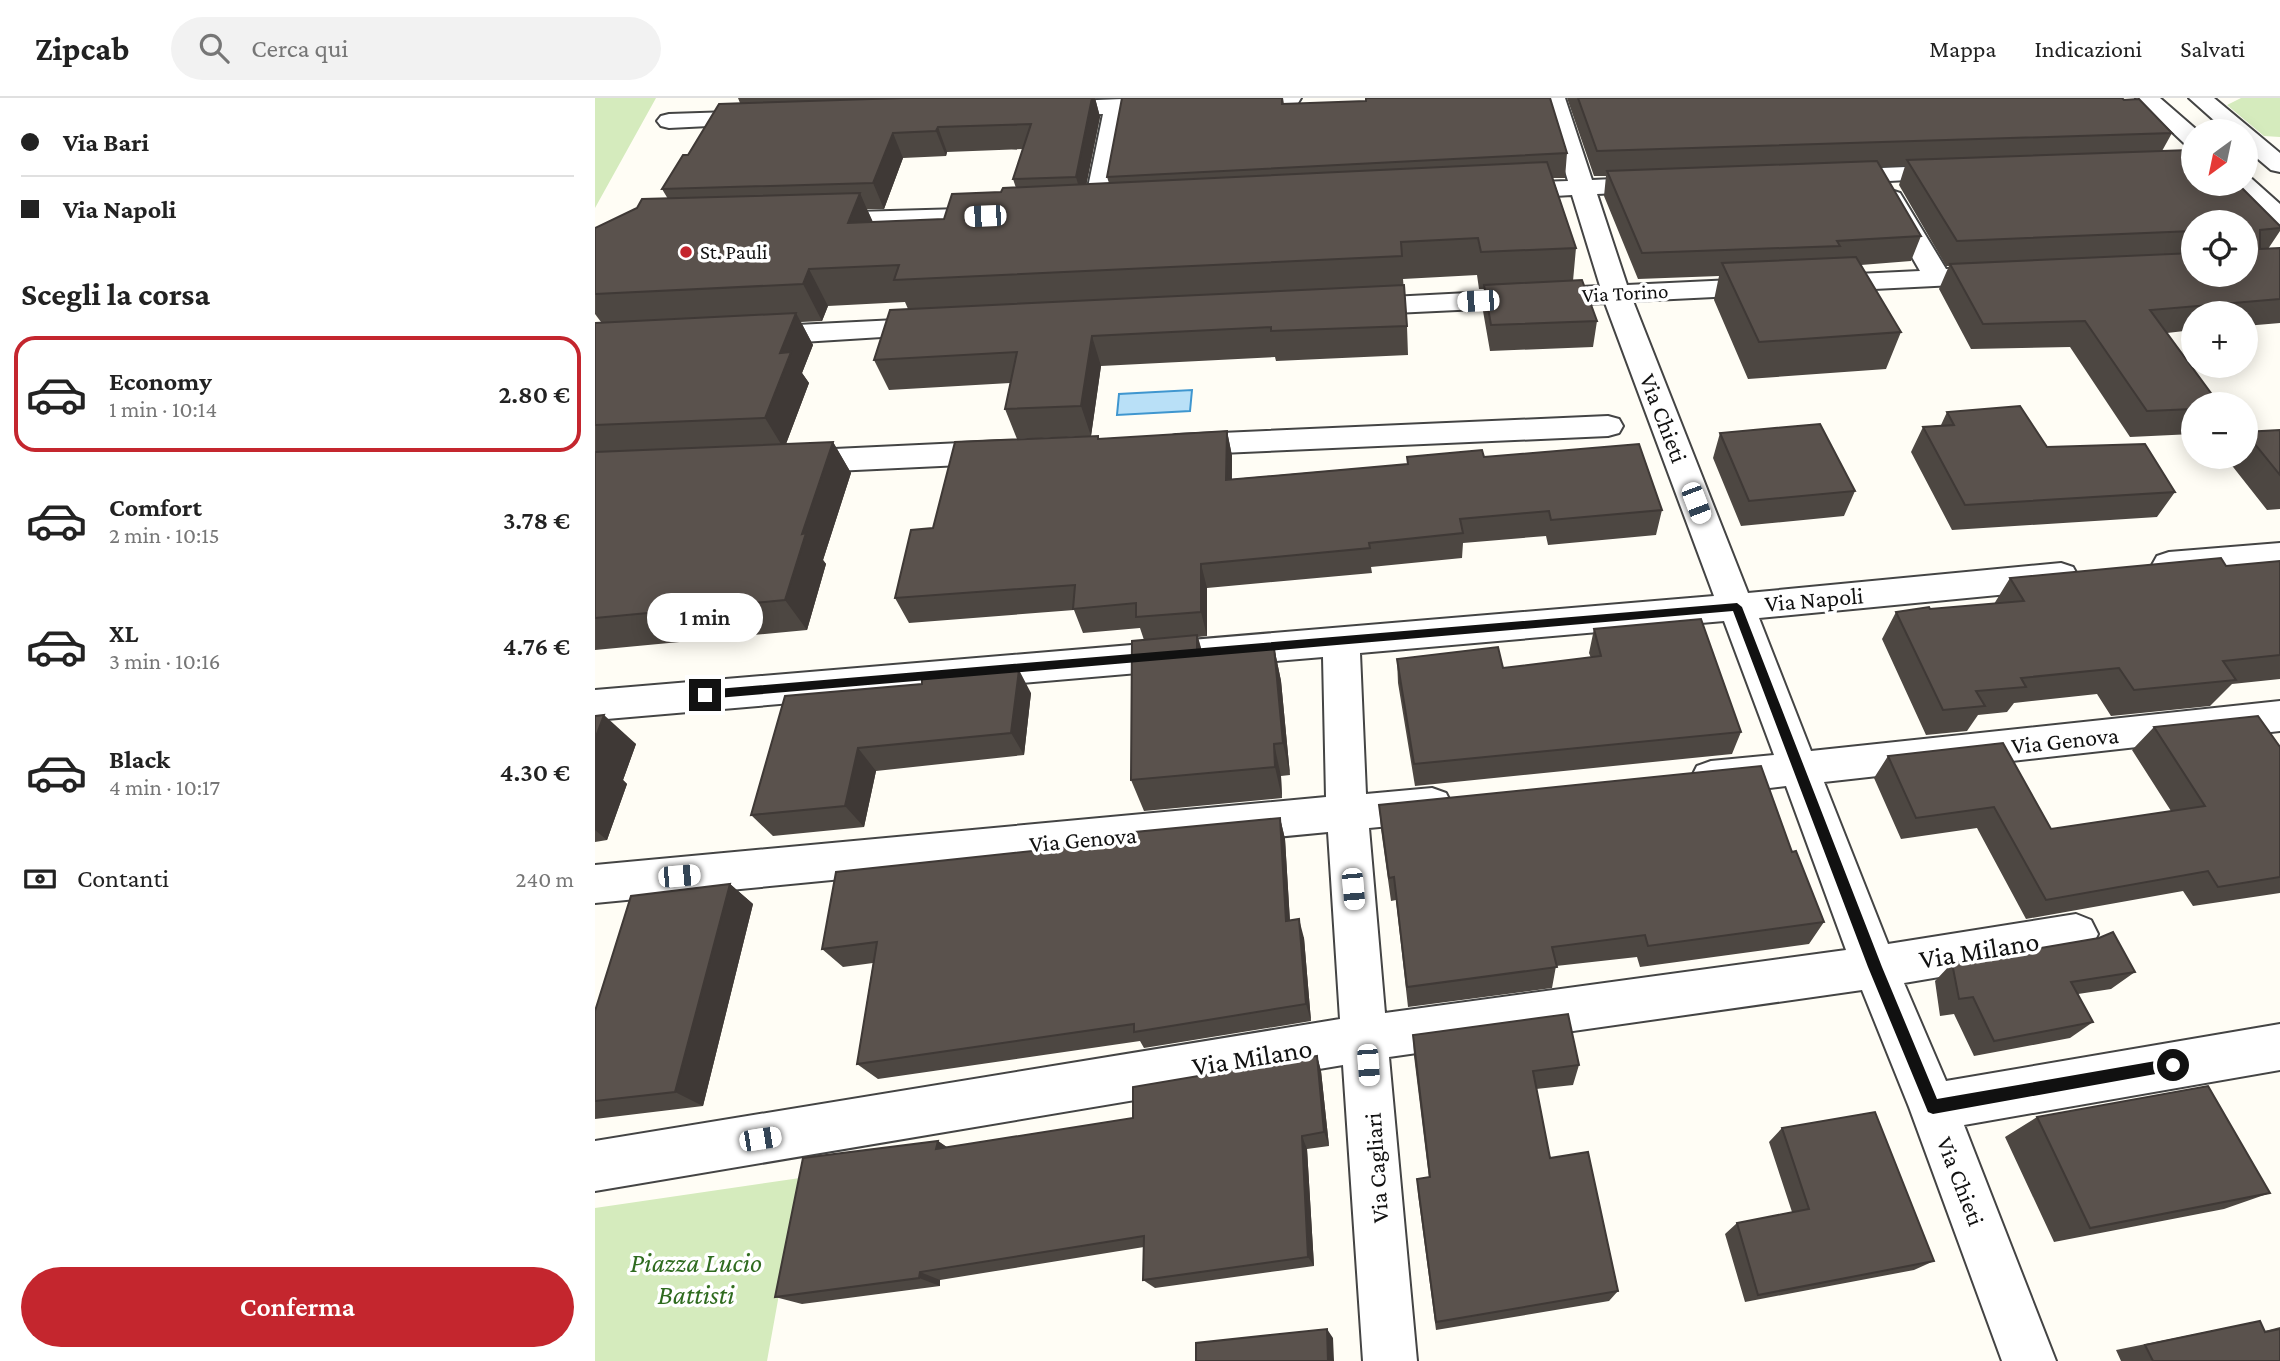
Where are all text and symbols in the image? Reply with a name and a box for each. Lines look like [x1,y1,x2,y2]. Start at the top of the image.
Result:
search box [171,17,661,80]
icon: search [195,29,233,67]
text: Zipcab [35,30,129,67]
text: Cerca qui [251,34,348,63]
text: Mappa [1929,35,1996,62]
text: Indicazioni [2034,35,2142,62]
text: Salvati [2180,35,2245,62]
north arrow [2181,119,2257,196]
map controls [2181,119,2258,469]
text: Via Bari [63,128,149,157]
text: Via Napoli [63,195,176,224]
car [964,205,1007,227]
button: locate [2181,210,2258,287]
place label: St. Pauli [700,240,768,264]
marker: St. Pauli [678,244,694,260]
text: Scegli la corsa [21,276,210,312]
street label: Via Torino [1581,279,1669,307]
car [1457,289,1500,313]
button: + [2181,301,2258,378]
icon: car [25,363,88,426]
text: Economy [109,367,212,396]
street label: Via Chieti [1635,370,1693,466]
text: 2.80 € [498,380,570,409]
button: − [2181,392,2258,469]
text: 1 min · 10:14 [109,396,217,422]
car [1679,480,1714,526]
icon: car [25,489,88,552]
text: Comfort [109,493,202,522]
text: 3.78 € [503,506,570,535]
text: 2 min · 10:15 [109,522,220,548]
street label: Via Napoli [1763,581,1865,617]
callout: 1 min [647,594,763,642]
text: 1 min [679,604,731,630]
icon: car [25,615,88,678]
text: XL [109,619,138,648]
text: 4.76 € [503,632,570,661]
text: 3 min · 10:16 [109,648,220,674]
route end [689,679,721,711]
street label: Via Genova [2010,721,2120,759]
icon: car [25,741,88,804]
text: Black [109,745,170,774]
text: 4.30 € [500,758,570,787]
text: 4 min · 10:17 [109,774,220,800]
street label: Via Genova [1028,821,1138,857]
icon: cash [21,860,59,898]
text: Contanti [77,864,169,893]
car [658,864,701,888]
text: 240 m [515,866,574,892]
car [1341,867,1366,911]
street label: Via Milano [1917,925,2041,975]
street label: Via Milano [1190,1032,1314,1082]
car [1357,1043,1380,1087]
route start [2157,1049,2189,1081]
street label: Via Cagliari [1359,1112,1393,1224]
car [738,1125,783,1153]
street label: Via Chieti [1932,1133,1990,1229]
park label: Piazza Lucio Battisti [630,1247,762,1310]
button: Conferma [21,1267,574,1347]

